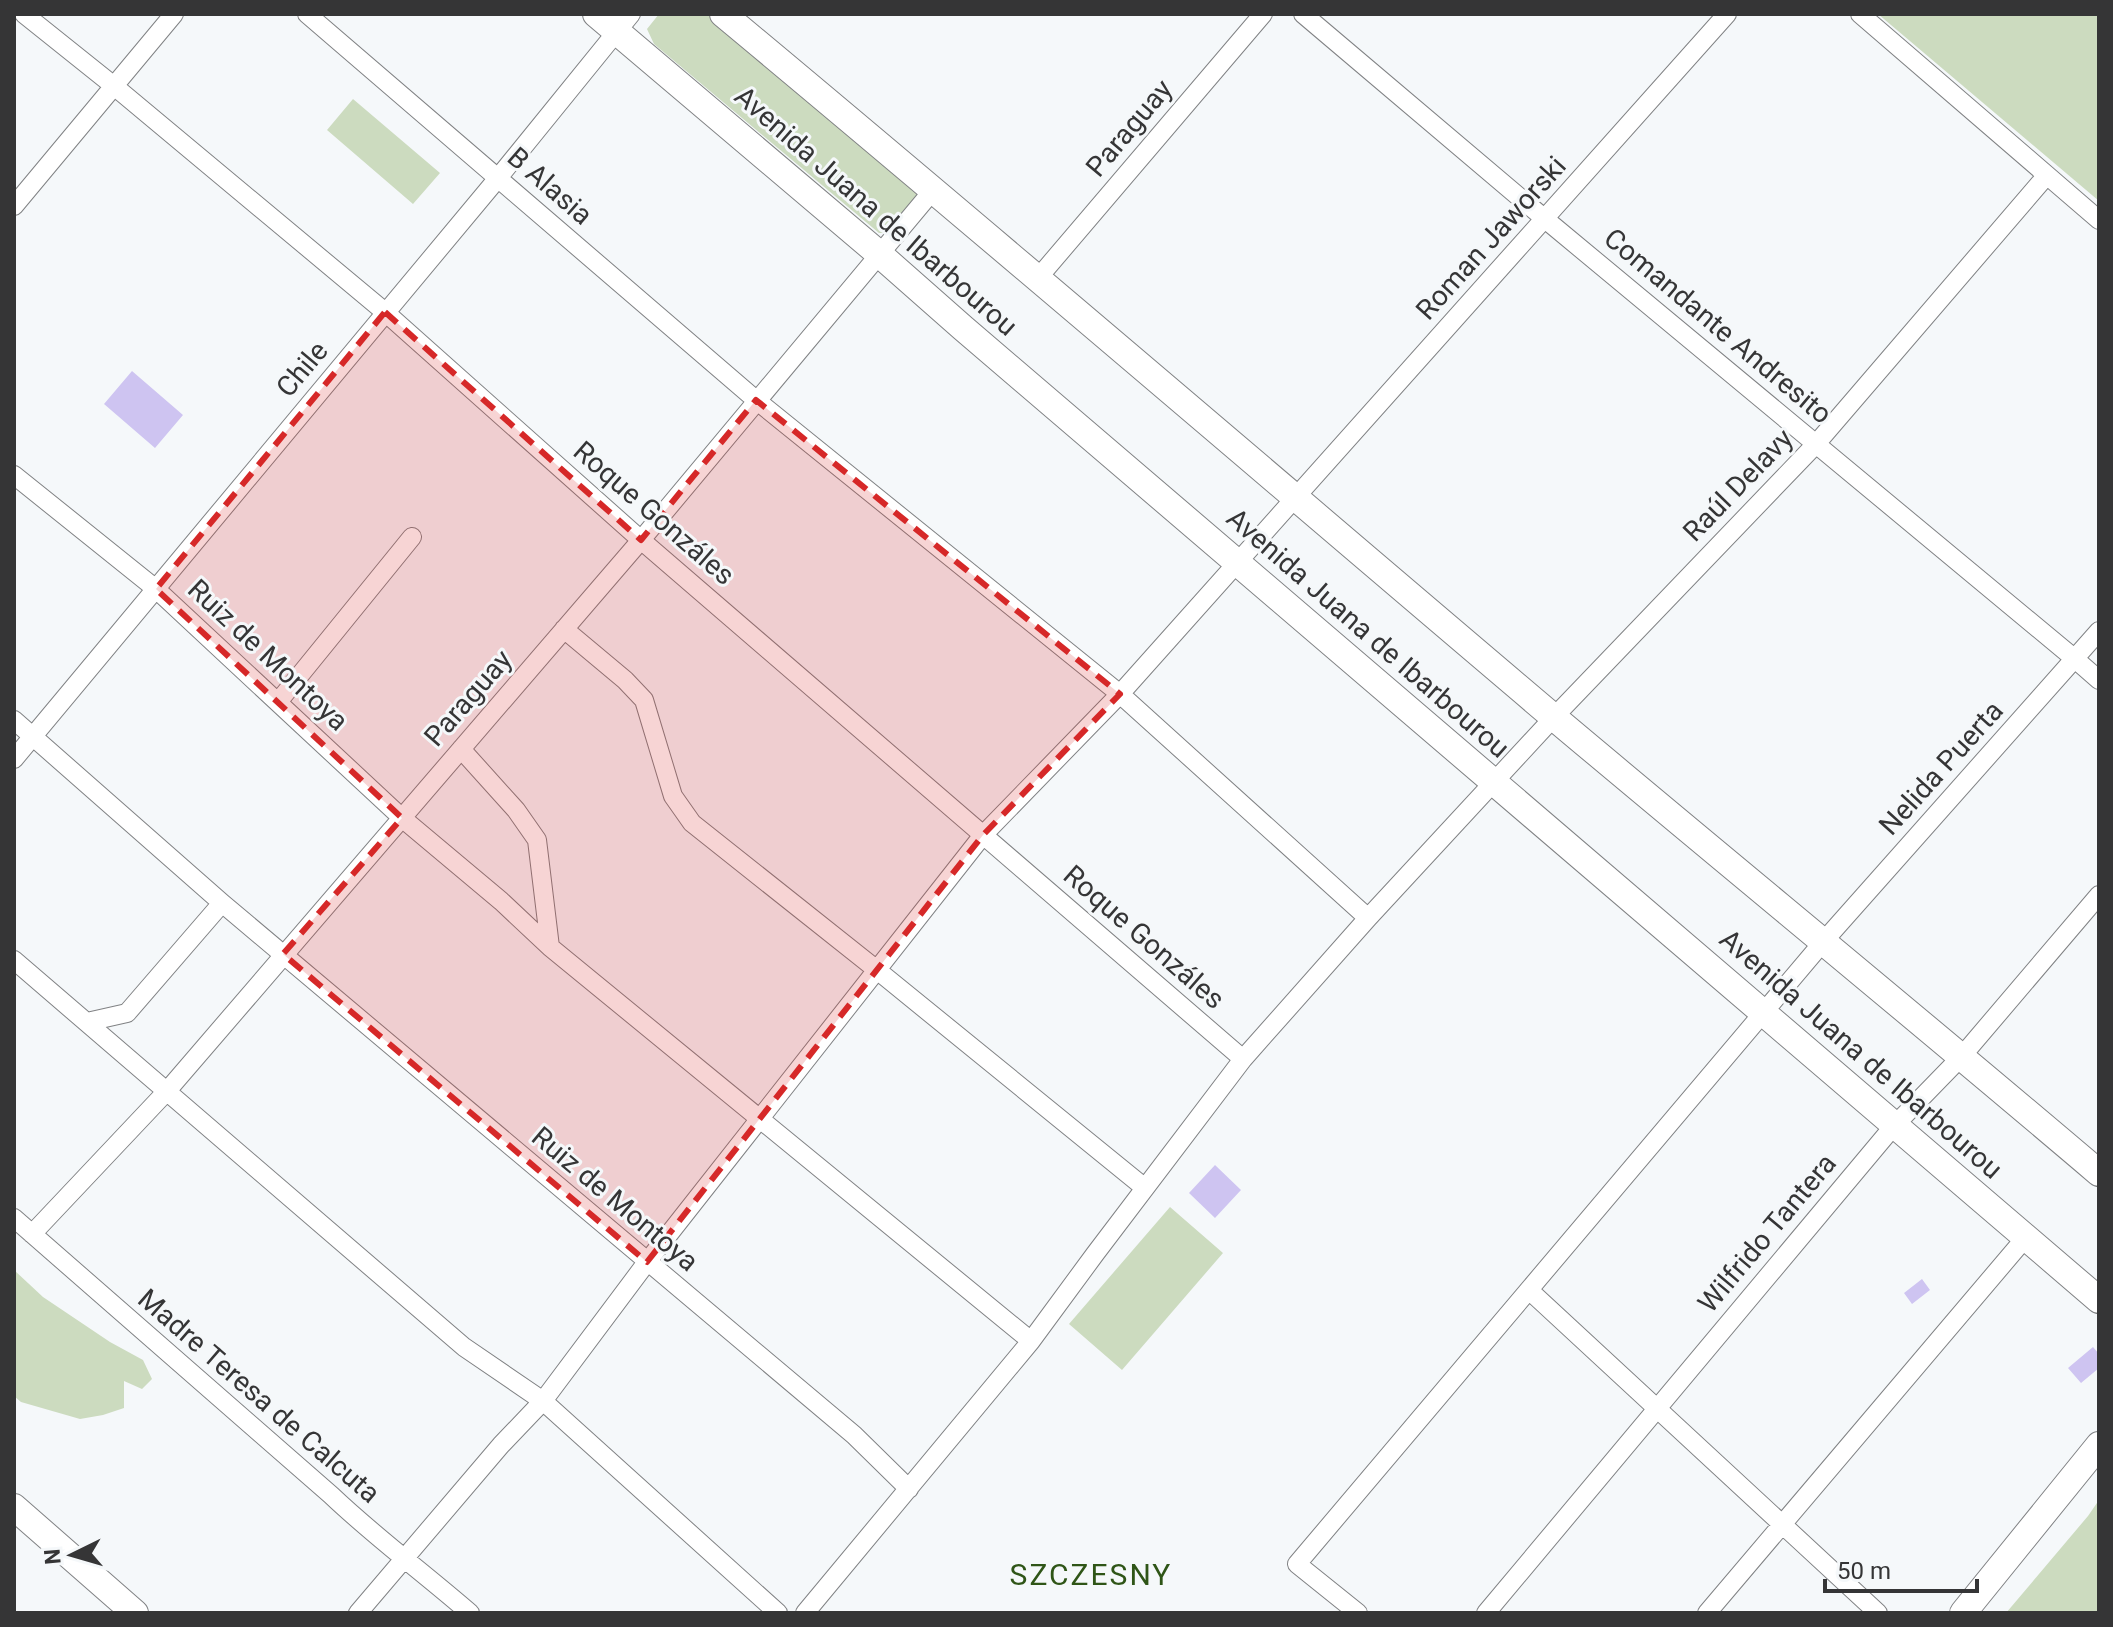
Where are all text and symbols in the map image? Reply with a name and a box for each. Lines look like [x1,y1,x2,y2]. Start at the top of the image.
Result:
street label: Paraguay [1079,73,1179,183]
street label: Avenida Juana de Ibarbourou [728,79,1024,343]
street label: B Alasia [501,140,599,232]
street label: Roman Jaworski [1409,150,1573,326]
street label: Comandante Andresito [1598,221,1838,431]
street label: Chile [269,335,335,403]
street label: Raúl Delavy [1676,422,1800,548]
street label: Roque Gonzáles [567,434,741,592]
street label: Avenida Juana de Ibarbourou [1220,501,1516,765]
street label: Ruiz de Montoya [181,572,355,738]
street label: Paraguay [417,643,519,753]
street label: Nelida Puerta [1872,694,2010,842]
street label: Roque Gonzáles [1057,858,1231,1016]
street label: Avenida Juana de Ibarbourou [1713,922,2009,1186]
street label: Ruiz de Montoya [525,1120,705,1278]
street label: Wilfrido Tantera [1691,1147,1843,1319]
street label: Madre Teresa de Calcuta [132,1282,386,1510]
north arrow [32,1515,112,1595]
scale bar [1825,1543,1977,1593]
text: N [39,1548,66,1566]
district label: SZCZESNY [1010,1557,1172,1592]
text: 50 m [1837,1557,1891,1585]

